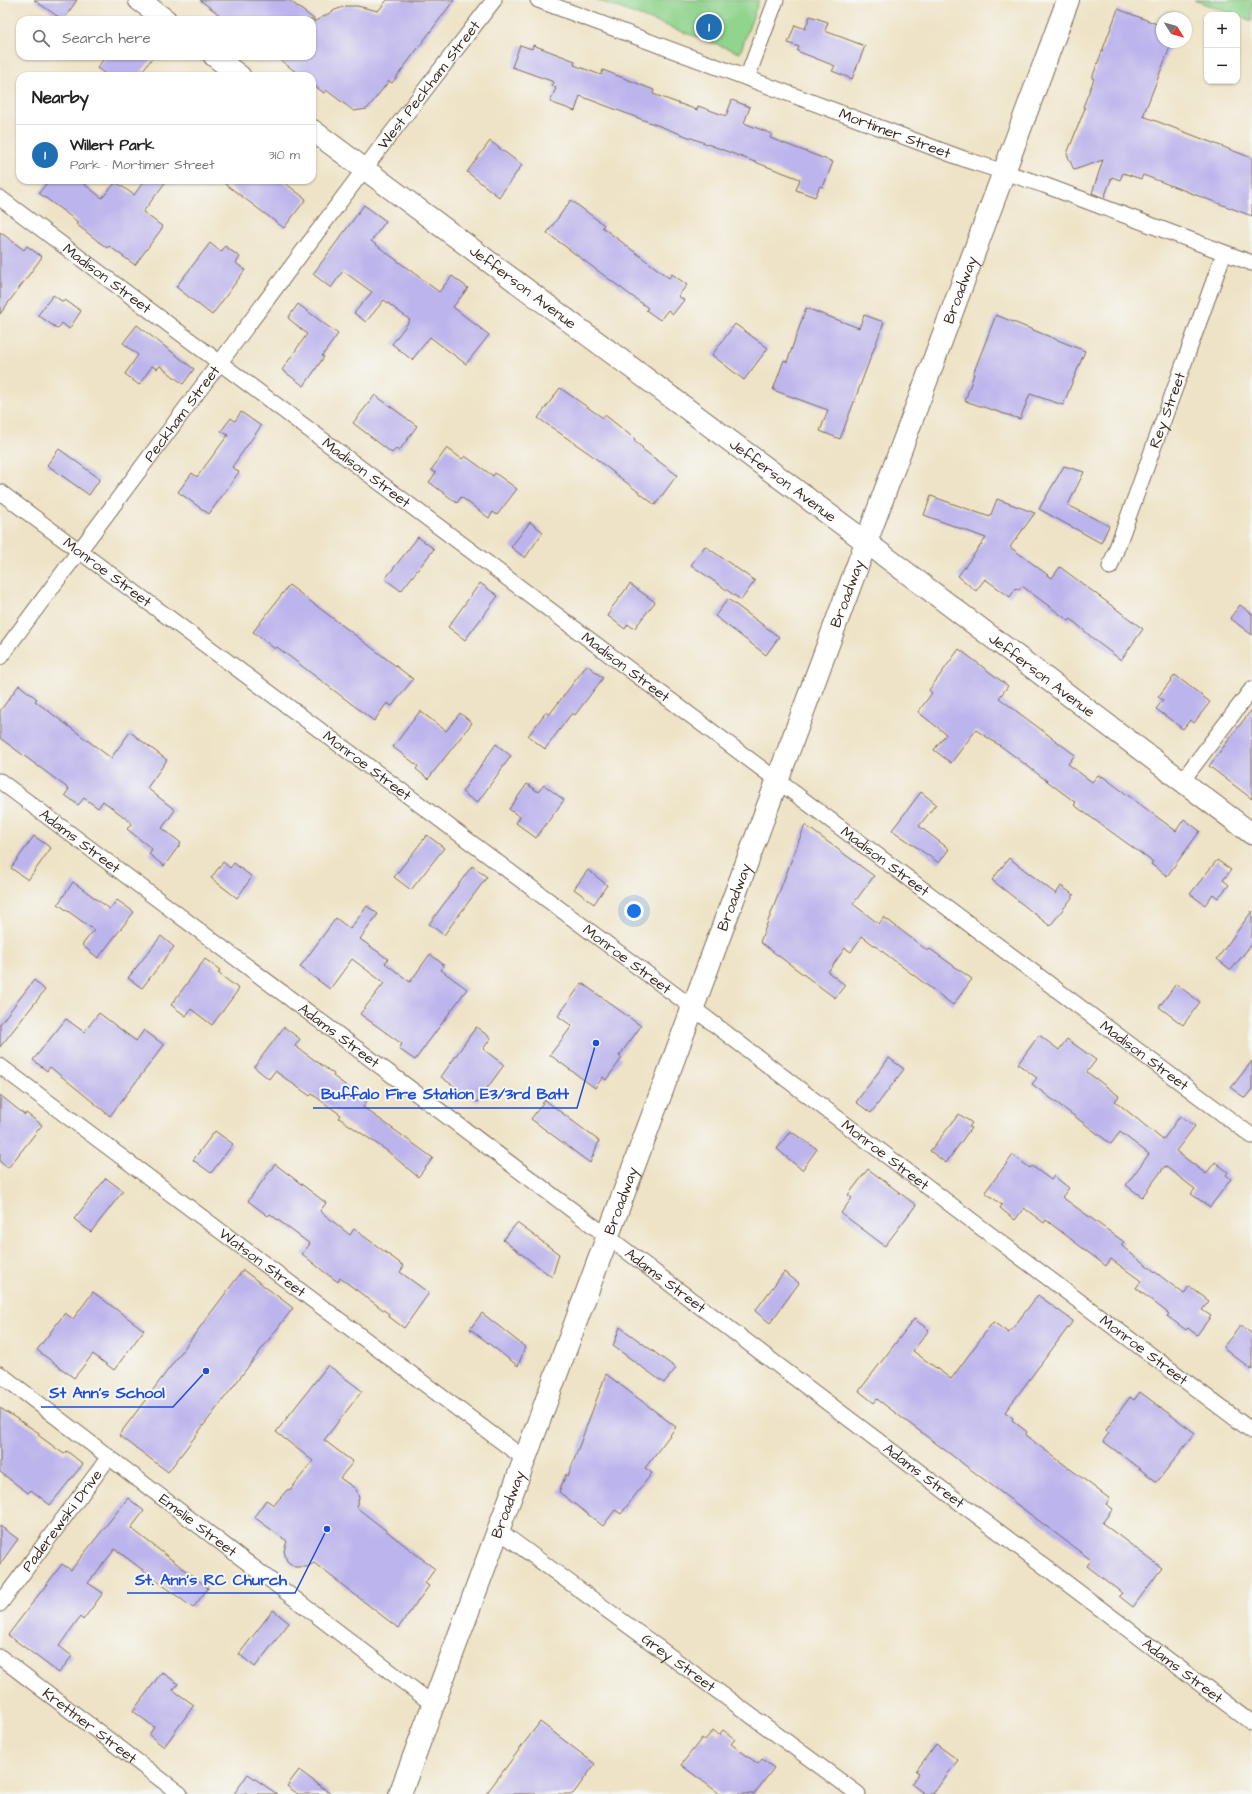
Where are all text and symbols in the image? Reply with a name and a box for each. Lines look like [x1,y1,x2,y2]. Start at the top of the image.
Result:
pin: 1 [696,12,722,42]
north arrow [1156,12,1192,48]
map controls [1204,12,1240,84]
button: + [1204,12,1240,48]
search box [16,16,316,60]
street label: West Peckham Street [373,16,485,154]
icon: search [30,27,52,49]
text: Search here [62,28,151,49]
button: − [1204,48,1240,84]
text: Nearby [32,86,89,110]
street label: Mortimer Street [836,103,954,164]
text: Willert Park [70,135,154,156]
text: 1 [44,146,46,164]
text: 310 m [268,146,300,164]
text: Park · Mortimer Street [70,156,214,174]
street label: Madison Street [58,239,156,319]
street label: Jefferson Avenue [465,241,581,334]
street label: Broadway [938,253,984,327]
street label: Peckham Street [139,361,225,466]
street label: Rey Street [1144,369,1191,451]
street label: Madison Street [318,433,415,513]
street label: Jefferson Avenue [725,434,841,527]
street label: Monroe Street [59,532,156,612]
street label: Broadway [825,557,871,631]
street label: Madison Street [577,627,674,707]
street label: Jefferson Avenue [984,628,1099,723]
street label: Monroe Street [318,726,416,806]
street label: Adams Street [35,804,125,879]
street label: Madison Street [836,821,933,902]
street label: Broadway [712,861,758,934]
your location [624,901,644,921]
street label: Monroe Street [578,919,676,999]
street label: Adams Street [294,998,384,1073]
street label: Madison Street [1095,1016,1193,1096]
callout: Buffalo Fire Station E3/3rd Batt [313,1080,577,1108]
text: Buffalo Fire Station E3/3rd Batt [321,1083,570,1105]
street label: Monroe Street [837,1115,933,1195]
street label: Broadway [599,1164,644,1238]
street label: Watson Street [215,1224,310,1302]
street label: Adams Street [620,1243,710,1318]
street label: Monroe Street [1095,1310,1192,1390]
callout: St Ann's School [41,1379,173,1407]
text: St Ann's School [48,1382,165,1404]
street label: Adams Street [879,1438,969,1513]
street label: Paderewski Drive [17,1465,107,1576]
street label: Broadway [486,1468,531,1541]
street label: Emslie Street [154,1489,241,1562]
callout: St. Ann's RC Church [127,1565,295,1593]
text: St. Ann's RC Church [134,1569,288,1591]
street label: Grey Street [637,1629,720,1697]
street label: Adams Street [1138,1634,1227,1709]
street label: Krettner Street [38,1683,141,1769]

